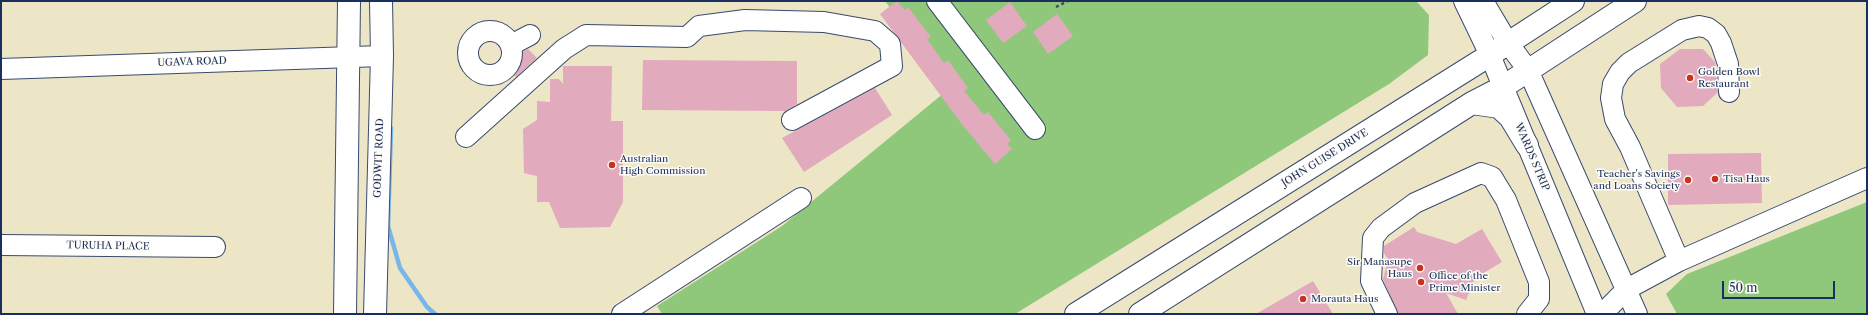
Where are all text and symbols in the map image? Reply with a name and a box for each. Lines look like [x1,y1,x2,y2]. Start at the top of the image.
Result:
street label: UGAVA ROAD [157,55,227,69]
place label: Golden Bowl Restaurant [1698,66,1760,90]
marker: Golden Bowl Restaurant [1685,73,1695,83]
street label: GODWIT ROAD [372,118,386,198]
street label: WARDS STRIP [1512,121,1552,193]
street label: JOHN GUISE DRIVE [1280,127,1370,189]
place label: Australian High Commission [620,153,705,176]
marker: Australian High Commission [607,160,617,170]
place label: Teacher's Savings and Loans Society [1593,168,1680,192]
place label: Tisa Haus [1723,173,1770,185]
marker: Tisa Haus [1710,174,1720,184]
marker: Teacher's Savings and Loans Society [1683,175,1693,185]
street label: TURUHA PLACE [66,239,150,253]
place label: Sir Manasupe Haus [1347,256,1412,280]
marker: Sir Manasupe Haus [1415,263,1425,273]
place label: Office of the Prime Minister [1429,270,1501,294]
scale bar [1724,273,1837,299]
marker: Office of the Prime Minister [1416,277,1426,287]
text: 50 m [1729,280,1758,295]
place label: Morauta Haus [1311,293,1378,305]
marker: Morauta Haus [1298,294,1308,304]

